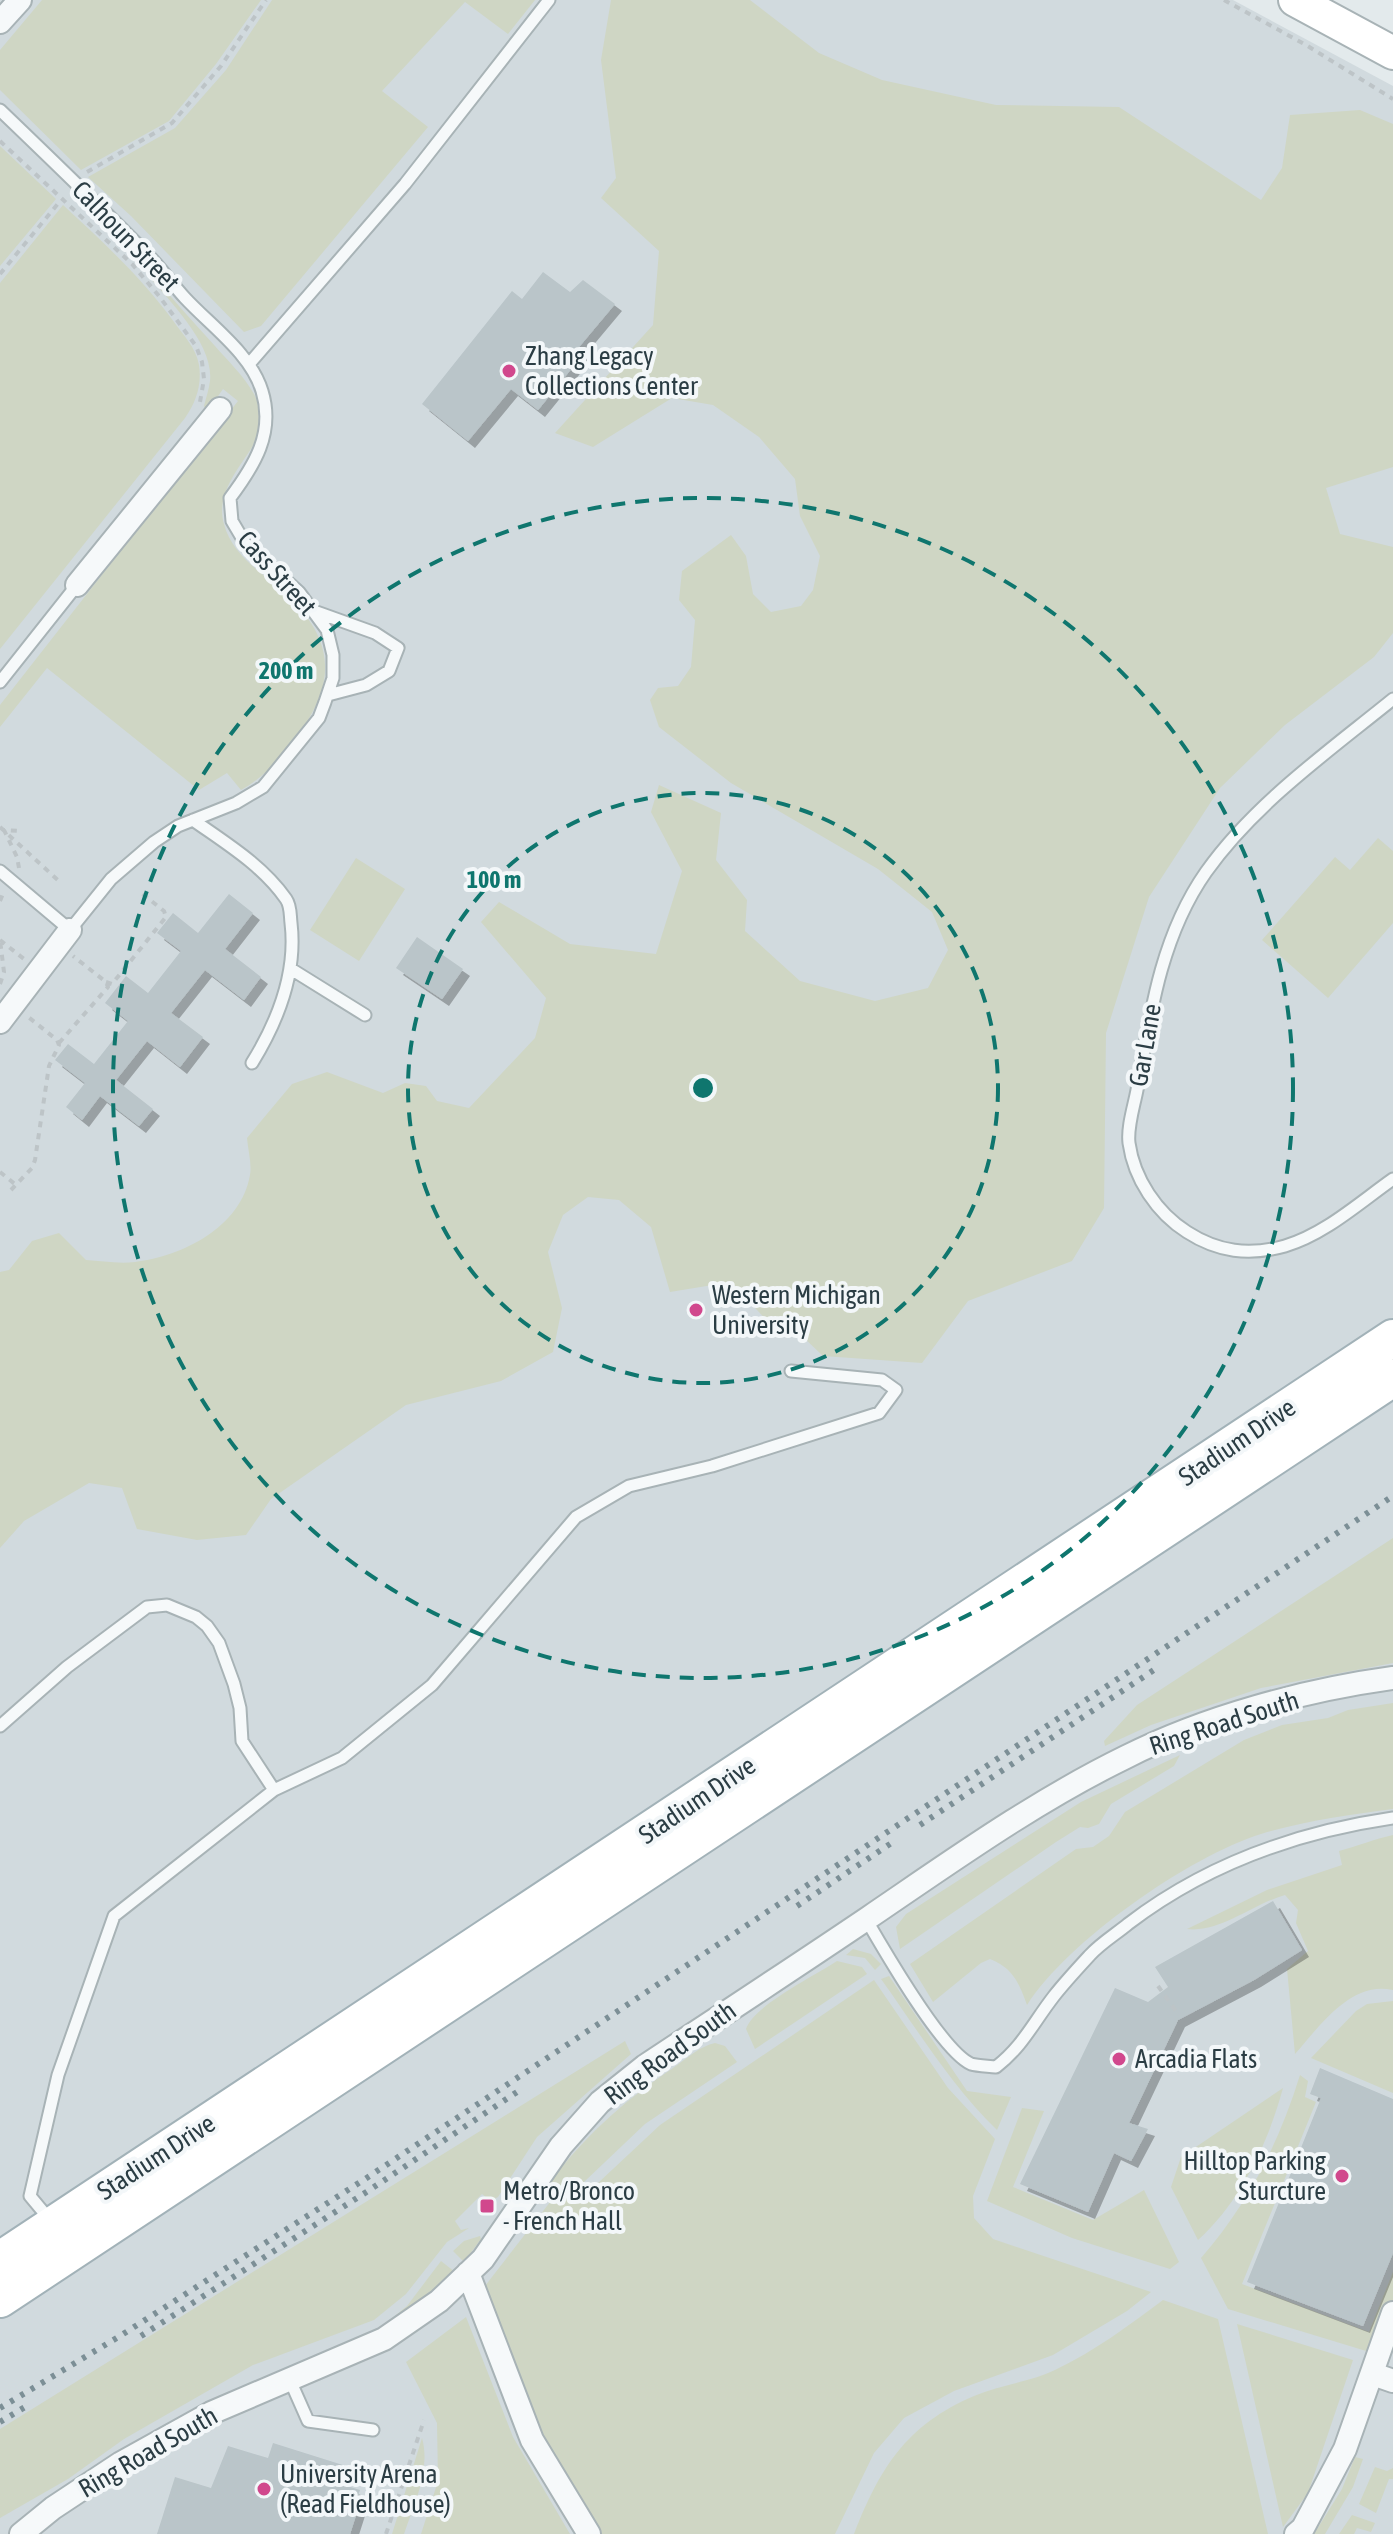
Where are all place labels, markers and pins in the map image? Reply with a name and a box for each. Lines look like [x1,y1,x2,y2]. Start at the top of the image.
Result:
place label: Zhang Legacy Collections Center [525,341,698,401]
marker: Zhang Legacy Collections Center [500,362,518,380]
centre of rings [689,1074,717,1102]
place label: Western Michigan University [712,1280,881,1340]
marker: Western Michigan University [687,1301,705,1319]
place label: Arcadia Flats [1135,2044,1257,2074]
marker: Arcadia Flats [1110,2050,1128,2068]
place label: Hilltop Parking Sturcture [1183,2146,1327,2206]
marker: Hilltop Parking Sturcture [1333,2167,1351,2185]
place label: Metro/Bronco - French Hall [503,2176,635,2236]
marker: Metro/Bronco - French Hall [478,2197,496,2215]
place label: University Arena (Read Fieldhouse) [280,2459,451,2519]
marker: University Arena (Read Fieldhouse) [255,2480,273,2498]

